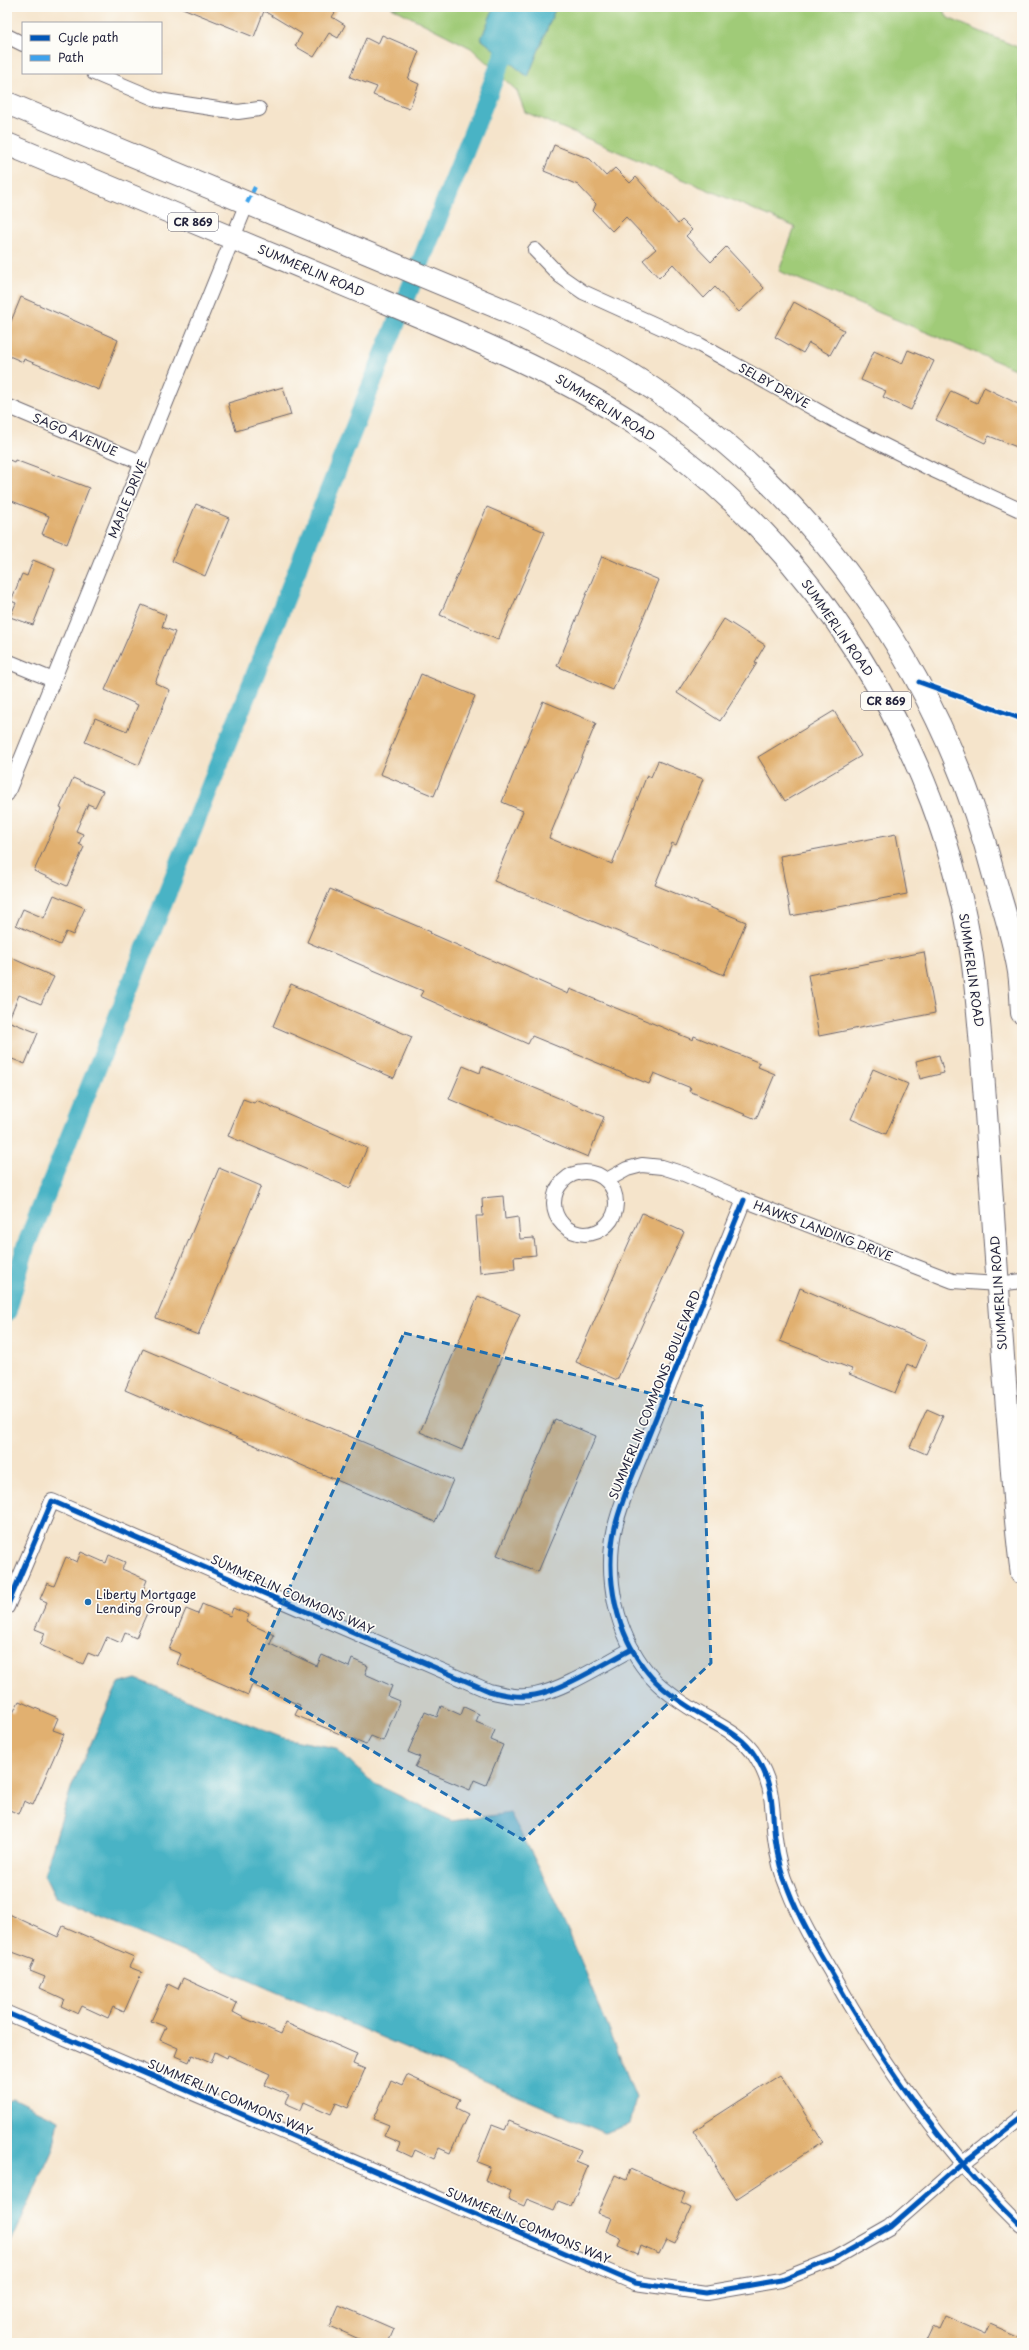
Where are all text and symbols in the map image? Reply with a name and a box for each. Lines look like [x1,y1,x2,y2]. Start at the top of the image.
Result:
legend [22,22,162,74]
text: Cycle path [58,28,119,46]
text: Path [58,48,84,66]
road number: CR 869 [168,213,218,231]
street label: SUMMERLIN ROAD [255,239,368,301]
street label: SELBY DRIVE [736,358,813,412]
street label: SUMMERLIN ROAD [552,369,659,445]
street label: SAGO AVENUE [30,408,121,460]
street label: MAPLE DRIVE [103,457,151,541]
street label: SUMMERLIN ROAD [797,575,878,680]
road number: CR 869 [861,692,911,710]
street label: SUMMERLIN ROAD [955,912,989,1028]
street label: HAWKS LANDING DRIVE [751,1195,896,1265]
street label: SUMMERLIN ROAD [985,1235,1011,1351]
street label: SUMMERLIN COMMONS BOULEVARD [604,1287,704,1502]
street label: SUMMERLIN COMMONS WAY [208,1550,377,1638]
place label: Liberty Mortgage Lending Group [96,1585,196,1617]
marker: Liberty Mortgage Lending Group [83,1597,93,1607]
street label: SUMMERLIN COMMONS WAY [145,2054,316,2140]
street label: SUMMERLIN COMMONS WAY [443,2182,614,2268]

